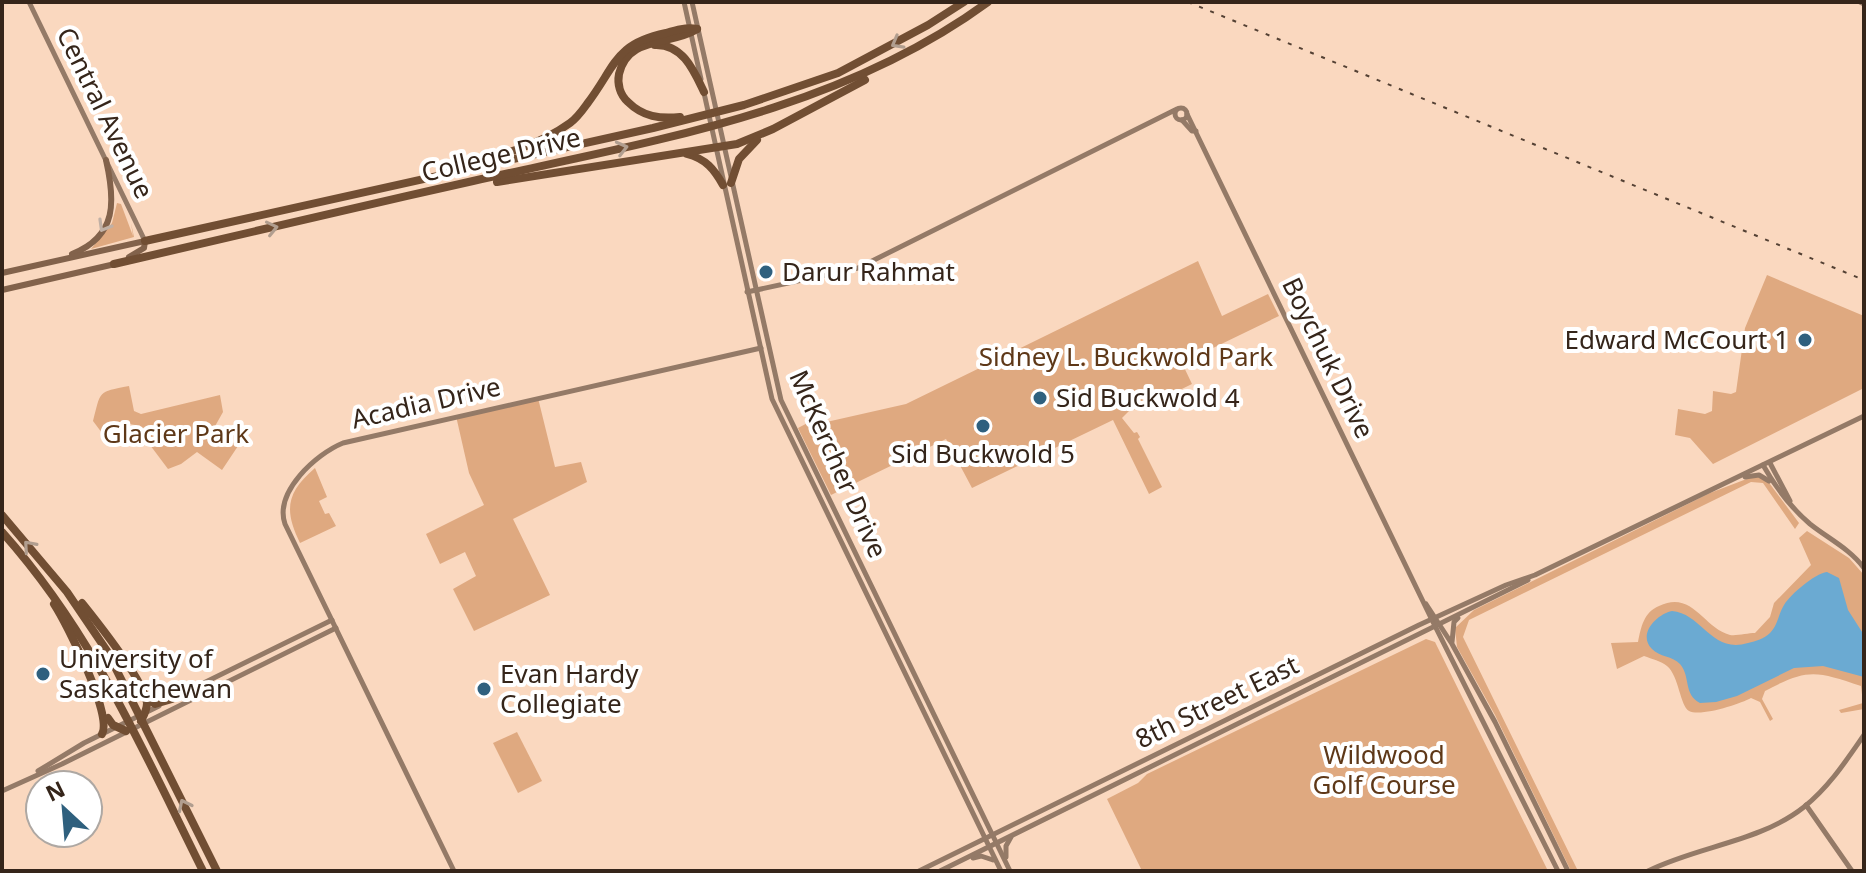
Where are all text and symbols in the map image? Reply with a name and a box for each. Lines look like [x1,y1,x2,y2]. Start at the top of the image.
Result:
street label: Central Avenue [49,21,163,204]
one-way arrow [891,33,905,48]
street label: College Drive [418,118,584,190]
one-way arrow [614,140,628,157]
one-way arrow [98,217,114,232]
one-way arrow [265,220,279,237]
place label: Darur Rahmat [782,253,955,289]
marker: Darur Rahmat [757,263,775,281]
street label: Boychuk Drive [1274,271,1383,444]
place label: Edward McCourt 1 [1565,321,1789,357]
marker: Edward McCourt 1 [1796,331,1814,349]
park label: Sidney L. Buckwold Park [979,338,1273,374]
street label: McKercher Drive [781,364,896,563]
street label: Acadia Drive [348,367,504,437]
place label: Sid Buckwold 4 [1056,379,1240,415]
marker: Sid Buckwold 4 [1031,389,1049,407]
park label: Glacier Park [103,415,249,451]
marker: Sid Buckwold 5 [974,417,992,435]
place label: Sid Buckwold 5 [891,435,1075,471]
one-way arrow [24,541,39,556]
place label: University of Saskatchewan [59,640,232,706]
street label: 8th Street East [1129,646,1304,756]
place label: Evan Hardy Collegiate [500,655,639,721]
marker: University of Saskatchewan [34,665,52,683]
marker: Evan Hardy Collegiate [475,680,493,698]
park label: Wildwood Golf Course [1312,736,1456,802]
north arrow [24,769,104,849]
text: N [40,773,69,808]
one-way arrow [178,798,194,813]

